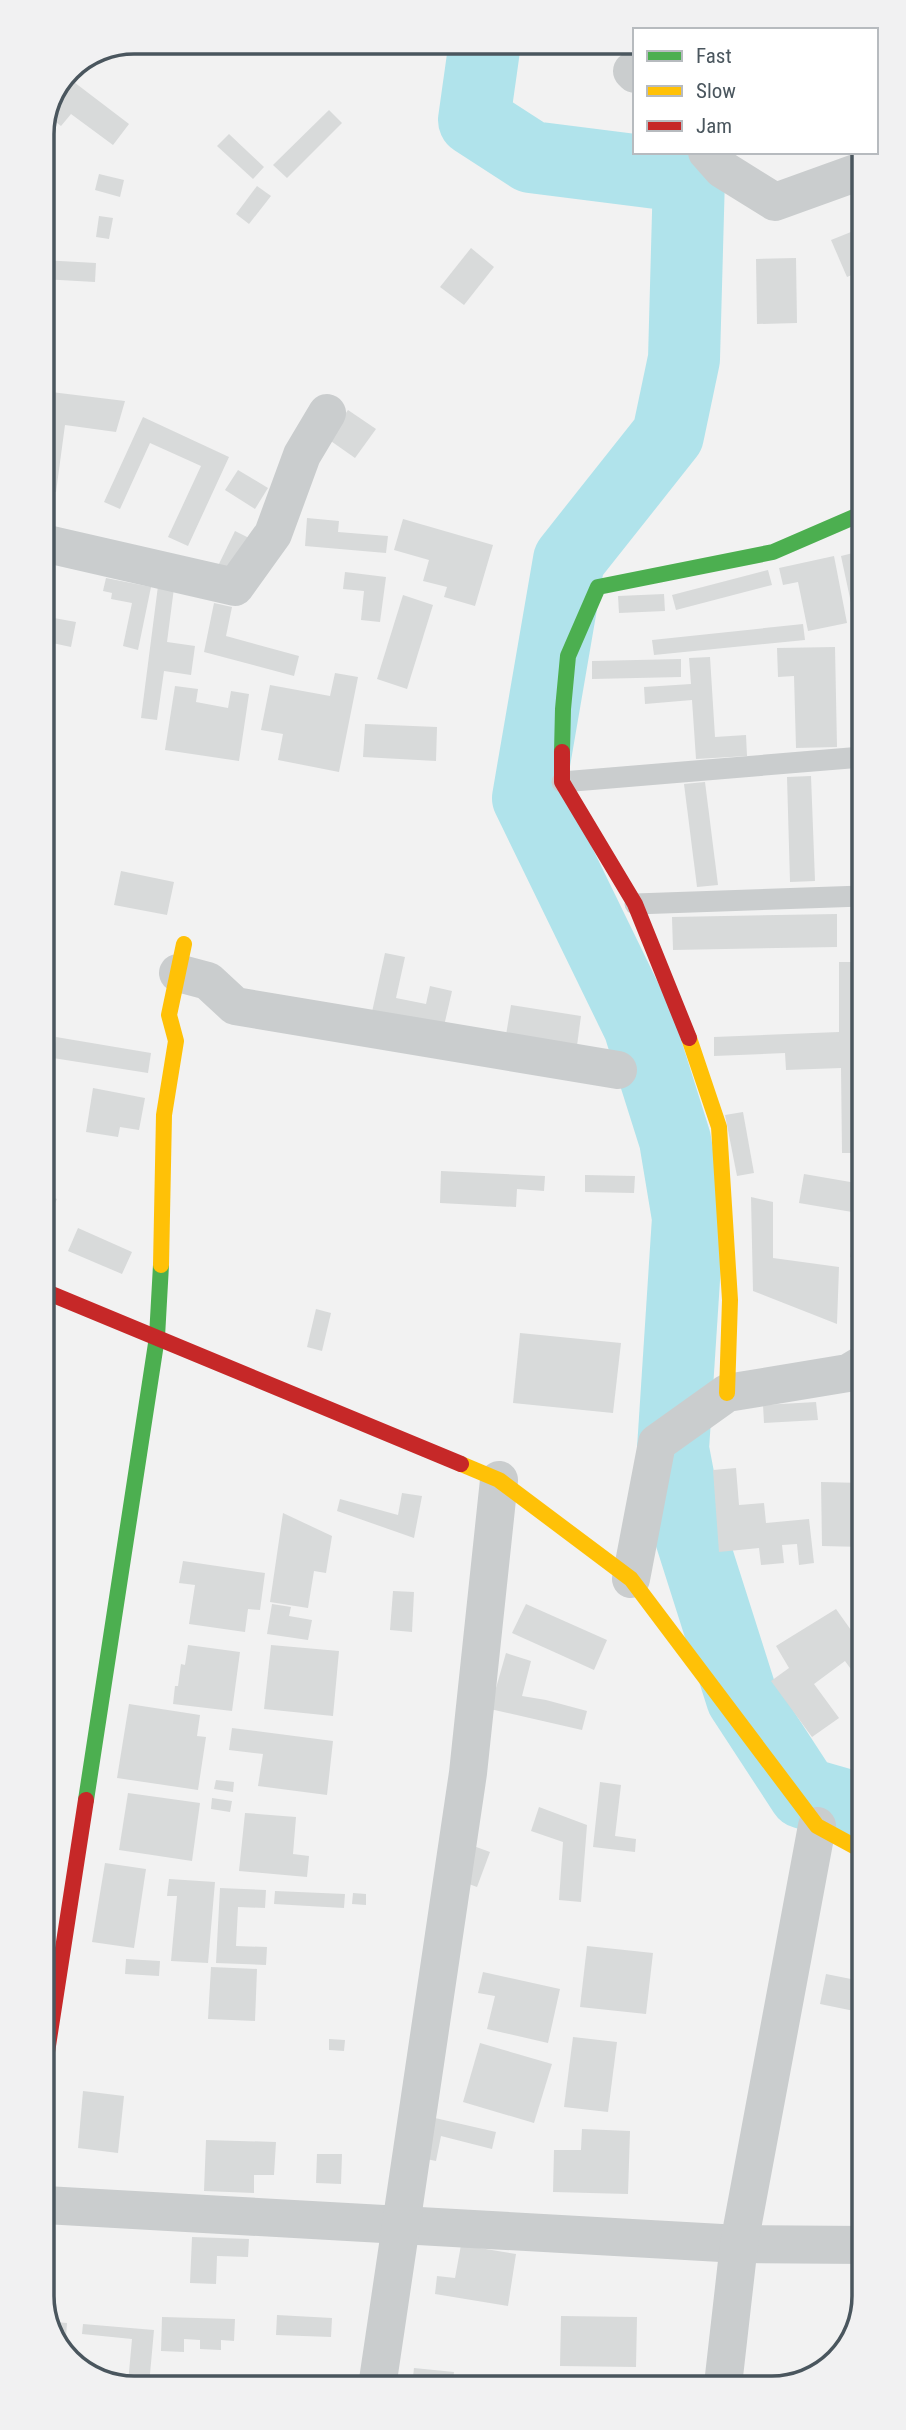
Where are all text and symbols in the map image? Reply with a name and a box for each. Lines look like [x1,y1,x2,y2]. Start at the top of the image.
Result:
legend [633,28,878,154]
text: Fast [696,44,732,68]
text: Slow [696,79,736,103]
text: Jam [696,114,732,138]

